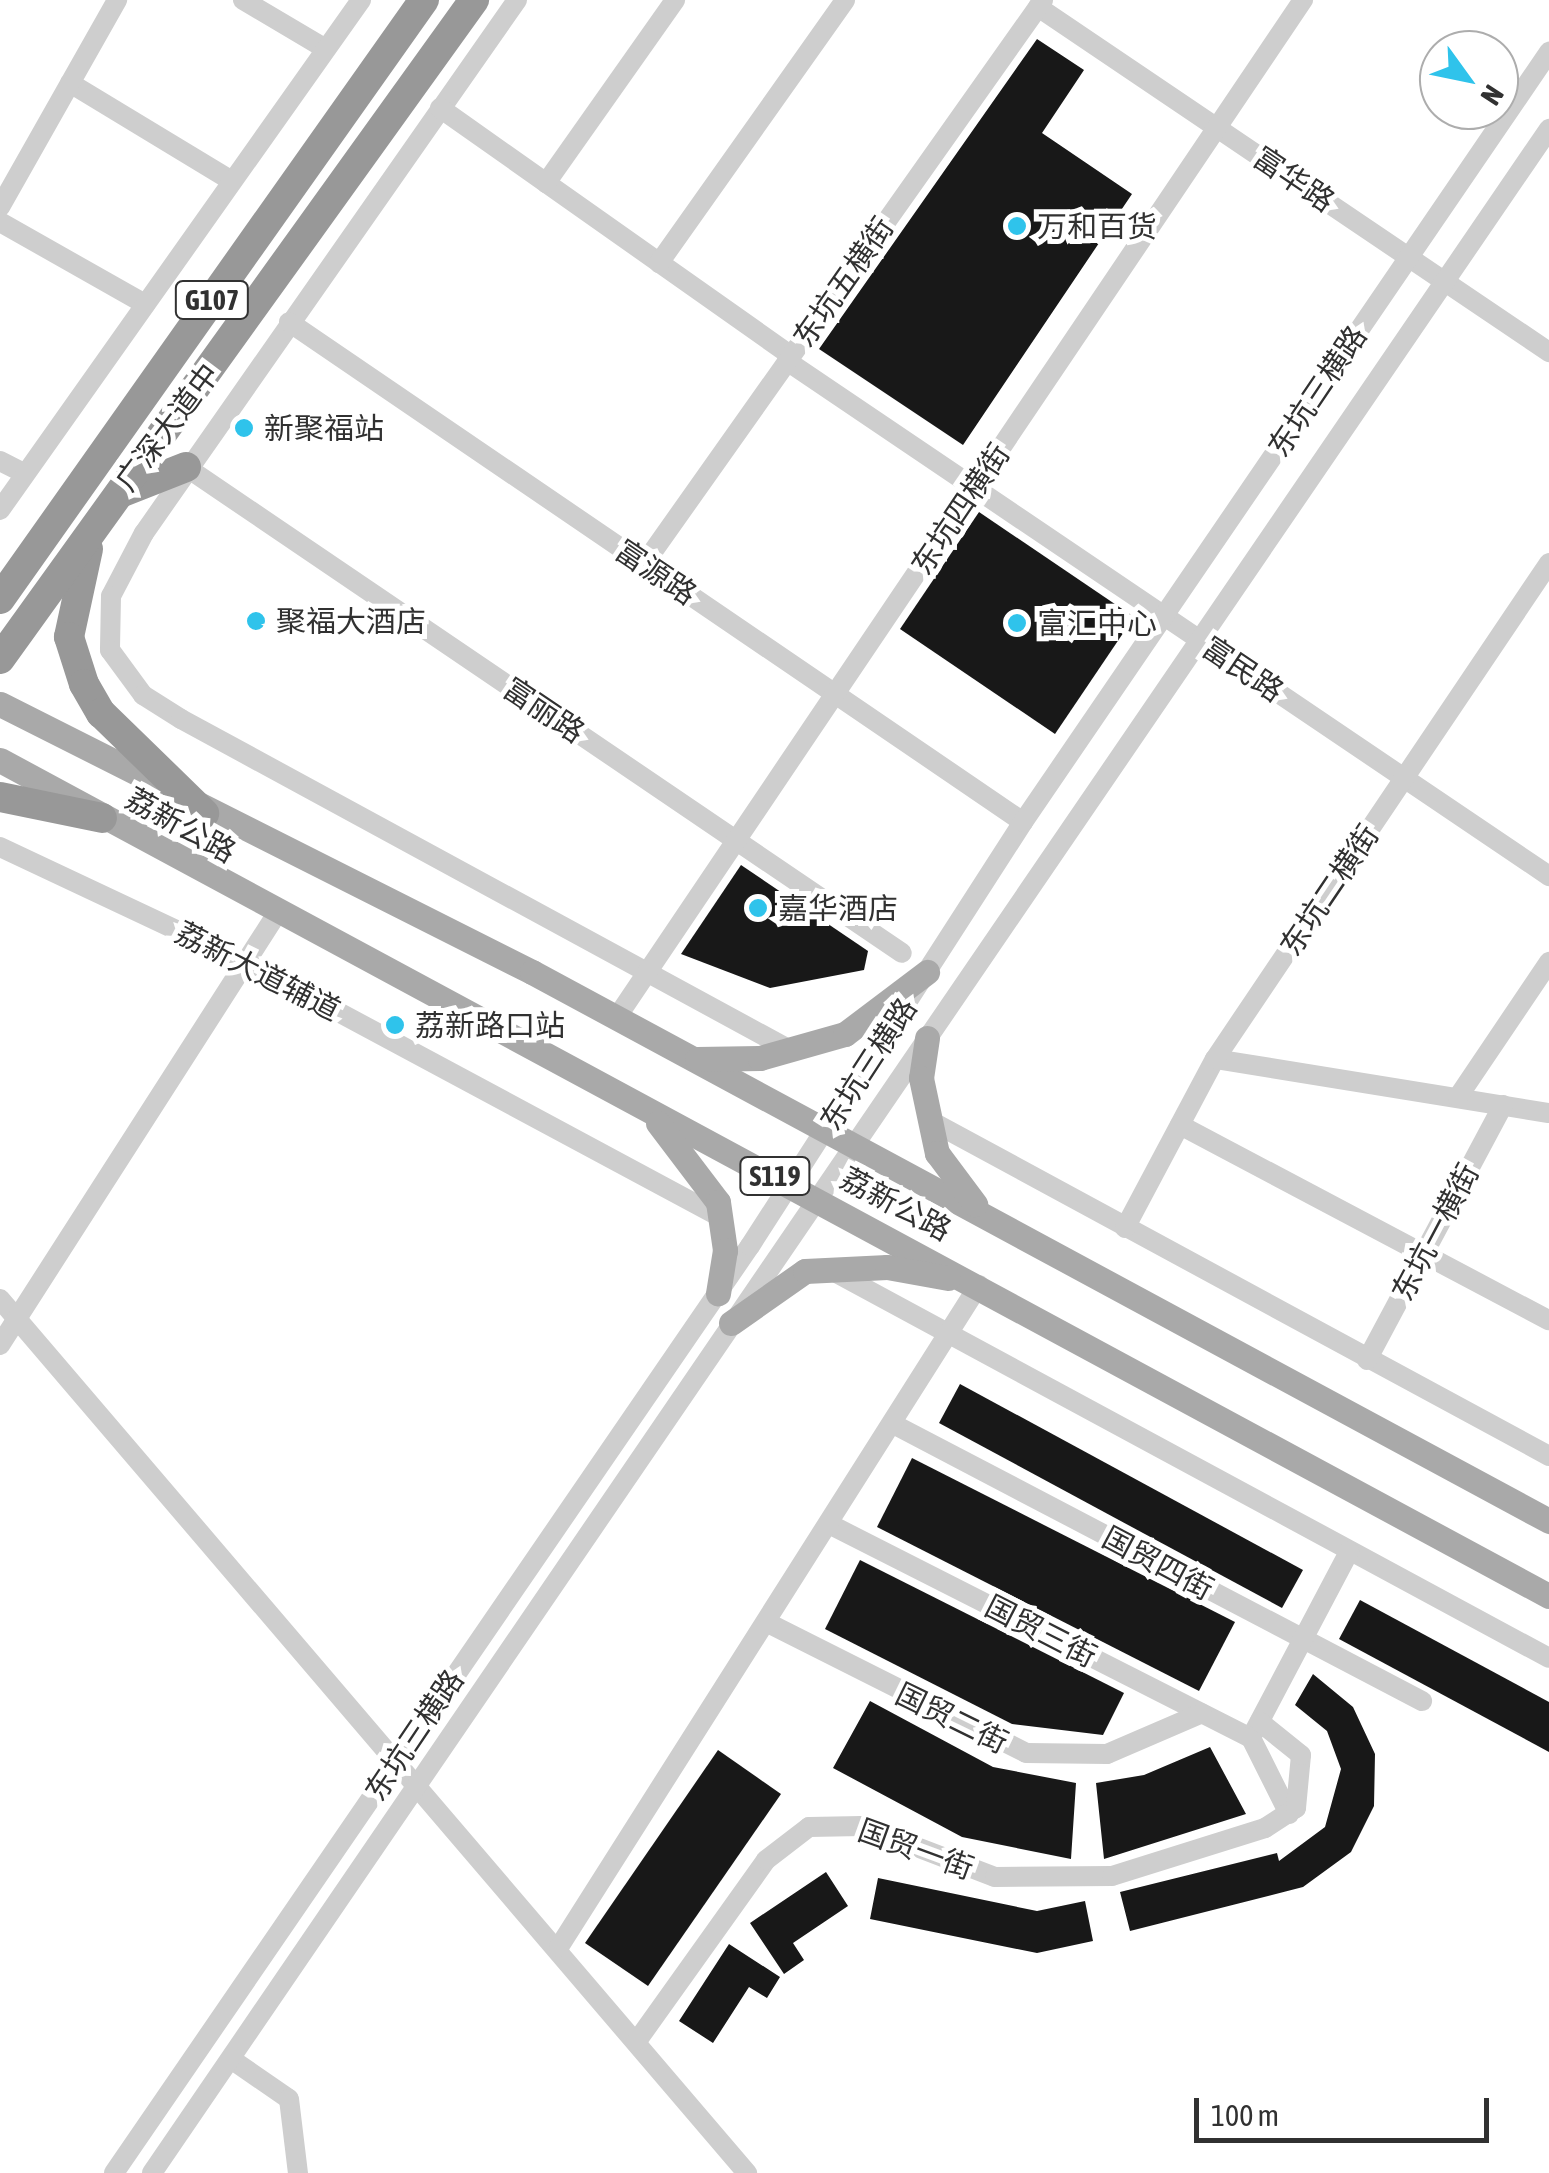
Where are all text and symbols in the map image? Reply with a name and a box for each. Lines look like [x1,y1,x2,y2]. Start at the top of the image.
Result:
north arrow [1419,30,1519,130]
text: N [1475,80,1510,111]
street label: 富华路 [1247,139,1341,219]
place label: 万和百货 [1037,208,1157,244]
street label: 东坑五横街 [785,210,901,354]
marker: 万和百货 [1006,215,1028,237]
road number: G107 [174,277,250,323]
street label: 东坑三横路 [1260,319,1374,463]
street label: 广深大道中 [107,356,227,498]
place label: 新聚福站 [264,410,384,446]
marker: 新聚福站 [233,417,255,439]
street label: 东坑四横街 [903,437,1017,581]
street label: 富源路 [609,532,703,612]
place label: 聚福大酒店 [276,603,426,639]
place label: 富汇中心 [1037,605,1157,641]
marker: 聚福大酒店 [245,610,267,632]
marker: 富汇中心 [1006,612,1028,634]
street label: 富民路 [1196,629,1290,709]
street label: 富丽路 [497,670,591,750]
street label: 荔新公路 [120,780,242,870]
street label: 东坑二横街 [1272,818,1386,962]
place label: 嘉华酒店 [778,890,898,926]
marker: 嘉华酒店 [747,897,769,919]
street label: 荔新大道辅道 [170,914,346,1028]
street label: 东坑三横路 [812,991,924,1137]
place label: 荔新路口站 [415,1007,565,1043]
marker: 荔新路口站 [384,1014,406,1036]
road number: S119 [738,1153,812,1199]
street label: 东坑一横街 [1384,1157,1486,1307]
street label: 荔新公路 [835,1160,957,1248]
street label: 国贸四街 [1097,1519,1219,1607]
street label: 国贸三街 [979,1588,1103,1674]
street label: 东坑三横路 [357,1663,471,1807]
street label: 国贸二街 [890,1676,1014,1760]
street label: 国贸一街 [853,1812,979,1886]
scale bar [1199,2078,1494,2140]
text: 100 m [1211,2098,1279,2132]

